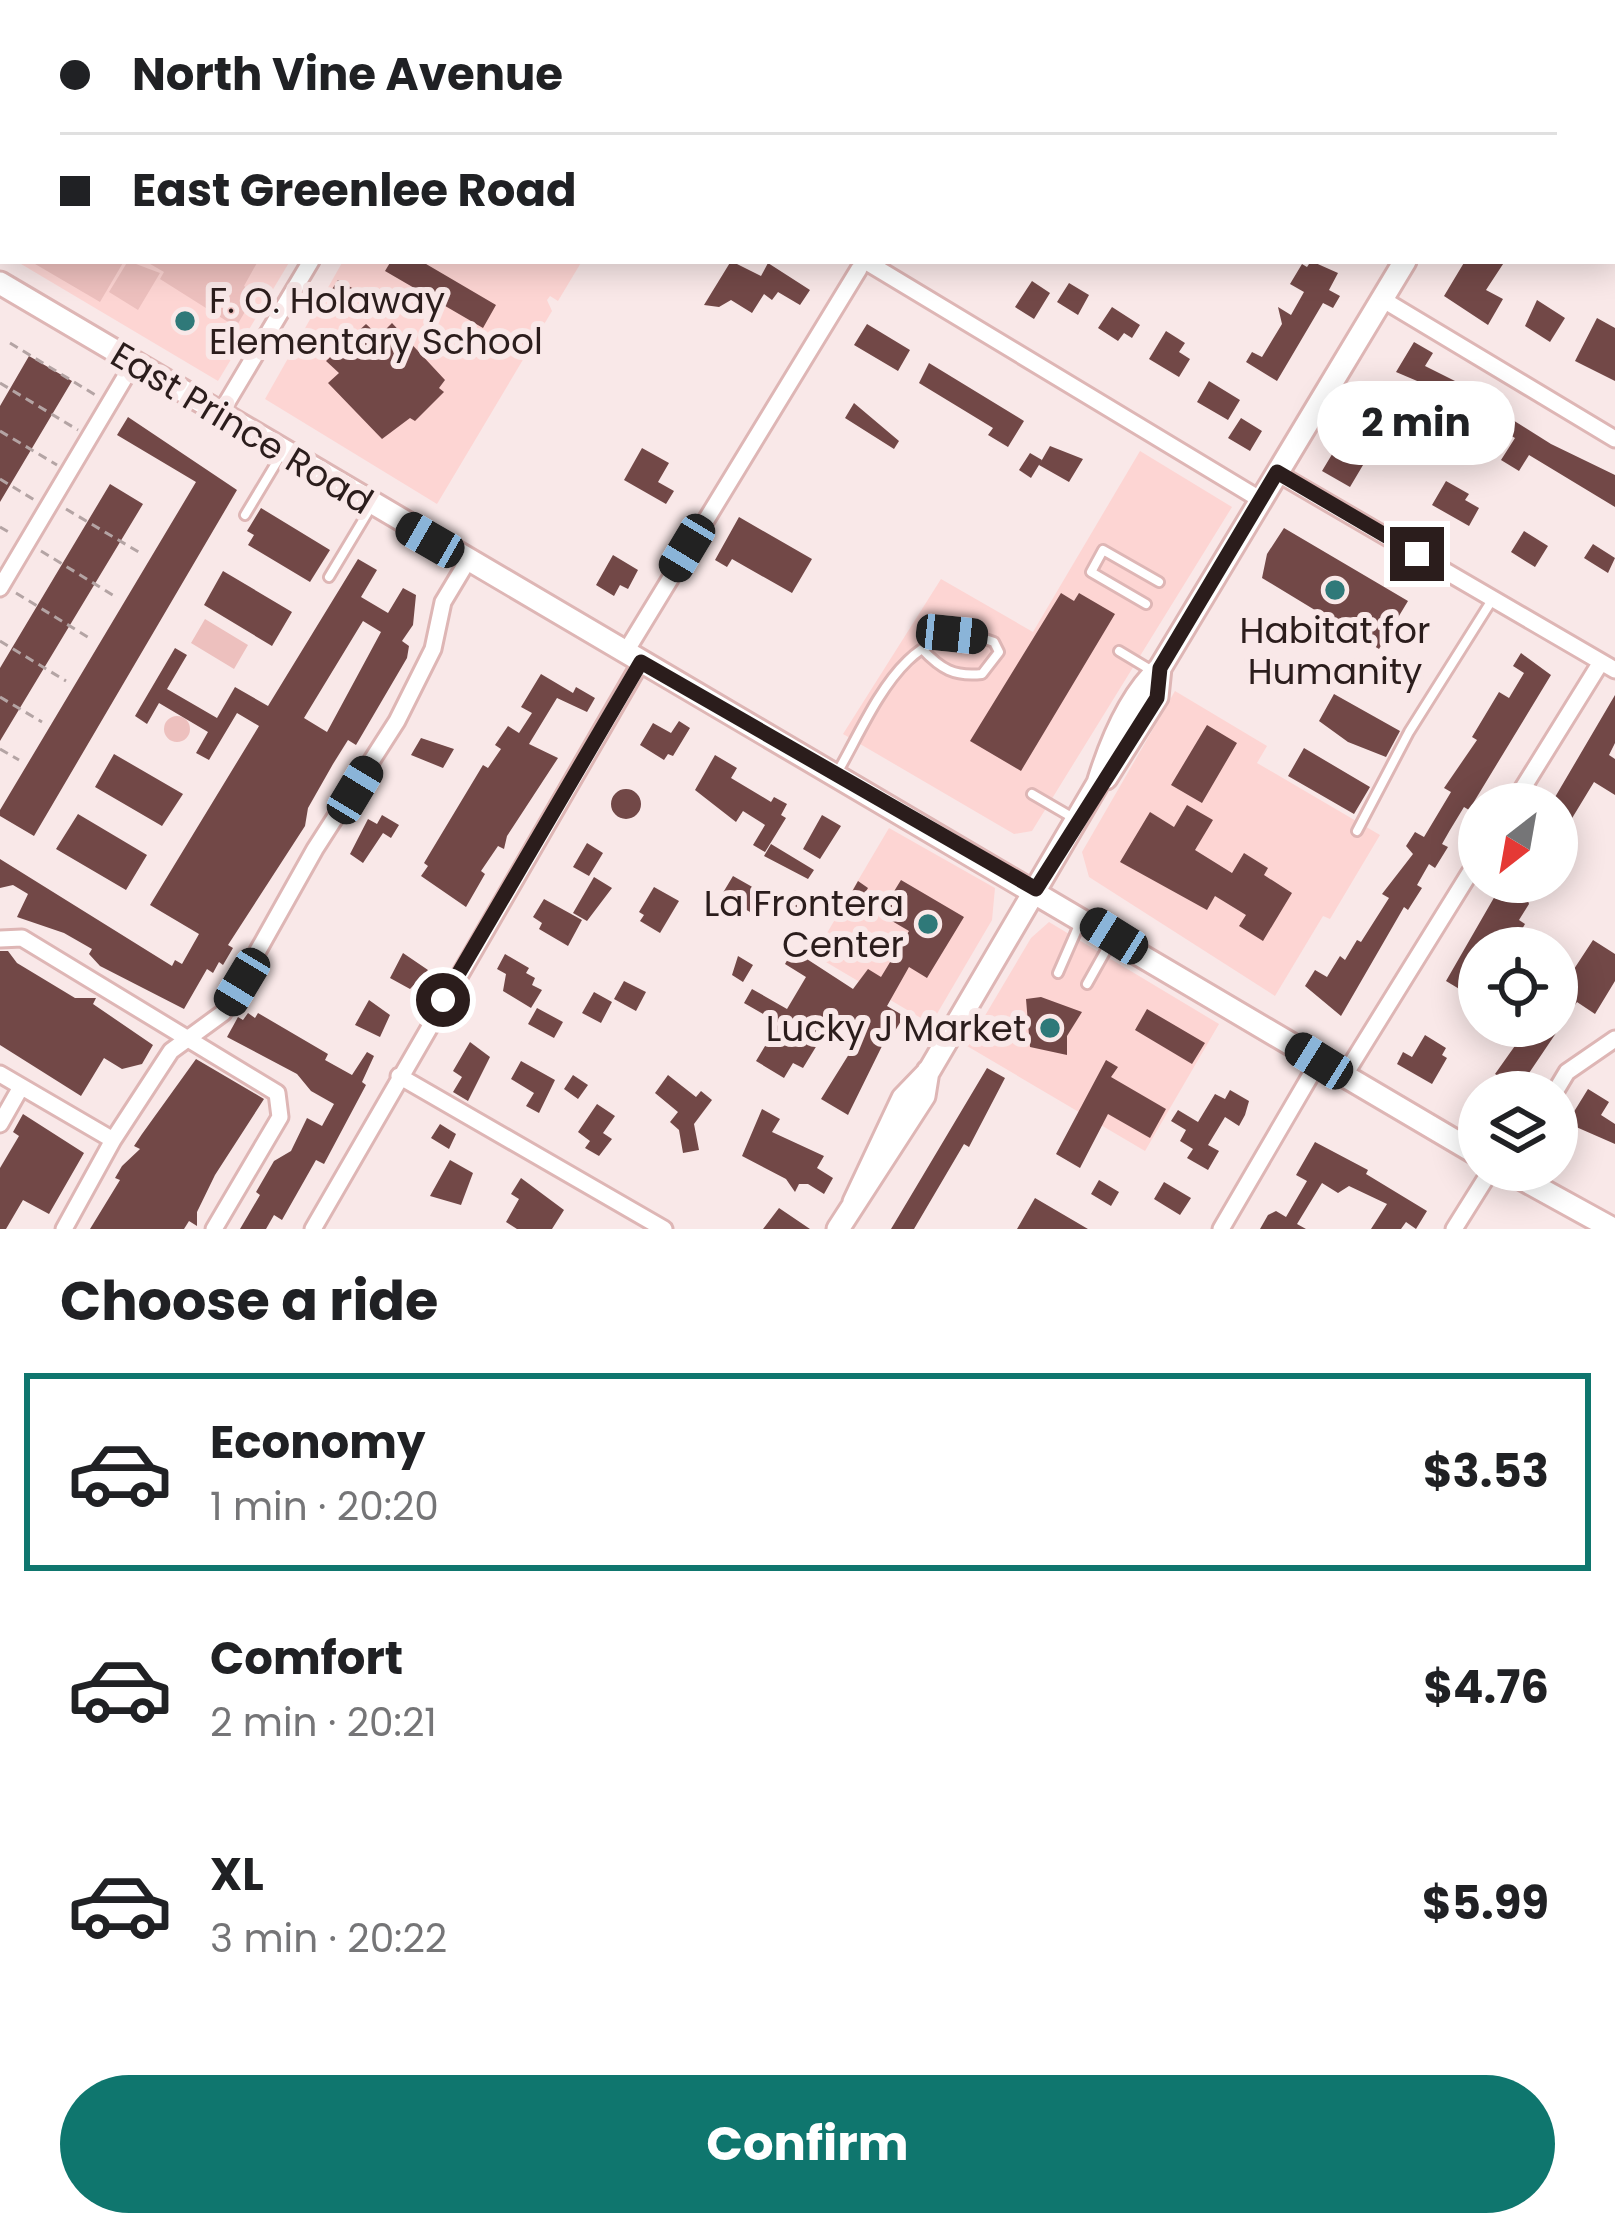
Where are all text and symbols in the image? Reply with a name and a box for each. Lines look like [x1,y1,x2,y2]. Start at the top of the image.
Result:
text: North Vine Avenue [132,43,563,106]
text: East Greenlee Road [132,159,577,222]
place label: F. O. Holaway Elementary School [209,275,543,367]
marker: F. O. Holaway Elementary School [172,308,198,334]
street label: East Prince Road [101,329,383,527]
callout: 2 min [1318,380,1516,464]
text: 2 min [1361,395,1471,450]
car [390,506,470,574]
car [653,508,721,588]
route end [1390,527,1444,581]
marker: Habitat for Humanity [1322,577,1348,603]
place label: Habitat for Humanity [1240,605,1430,697]
car [914,612,990,656]
car [321,750,389,830]
north arrow [1458,783,1578,903]
map controls [1458,783,1578,1191]
place label: La Frontera Center [704,878,904,970]
car [1074,902,1154,970]
marker: La Frontera Center [915,911,941,937]
button: locate [1458,927,1578,1047]
car [208,942,276,1022]
route start [416,973,470,1027]
place label: Lucky J Market [766,1003,1026,1054]
marker: Lucky J Market [1037,1015,1063,1041]
car [1279,1027,1359,1095]
button: layers [1458,1071,1578,1191]
text: Choose a ride [60,1263,438,1339]
text: Economy [210,1411,425,1474]
icon: car [66,1418,174,1526]
text: $3.53 [1423,1440,1549,1503]
text: 1 min · 20:20 [210,1479,439,1534]
text: Comfort [210,1627,403,1690]
icon: car [66,1634,174,1742]
text: $4.76 [1423,1656,1549,1719]
text: 2 min · 20:21 [210,1695,437,1750]
text: XL [210,1843,264,1906]
icon: car [66,1850,174,1958]
text: $5.99 [1422,1872,1549,1935]
text: 3 min · 20:22 [210,1911,447,1966]
button: Confirm [60,2075,1555,2213]

